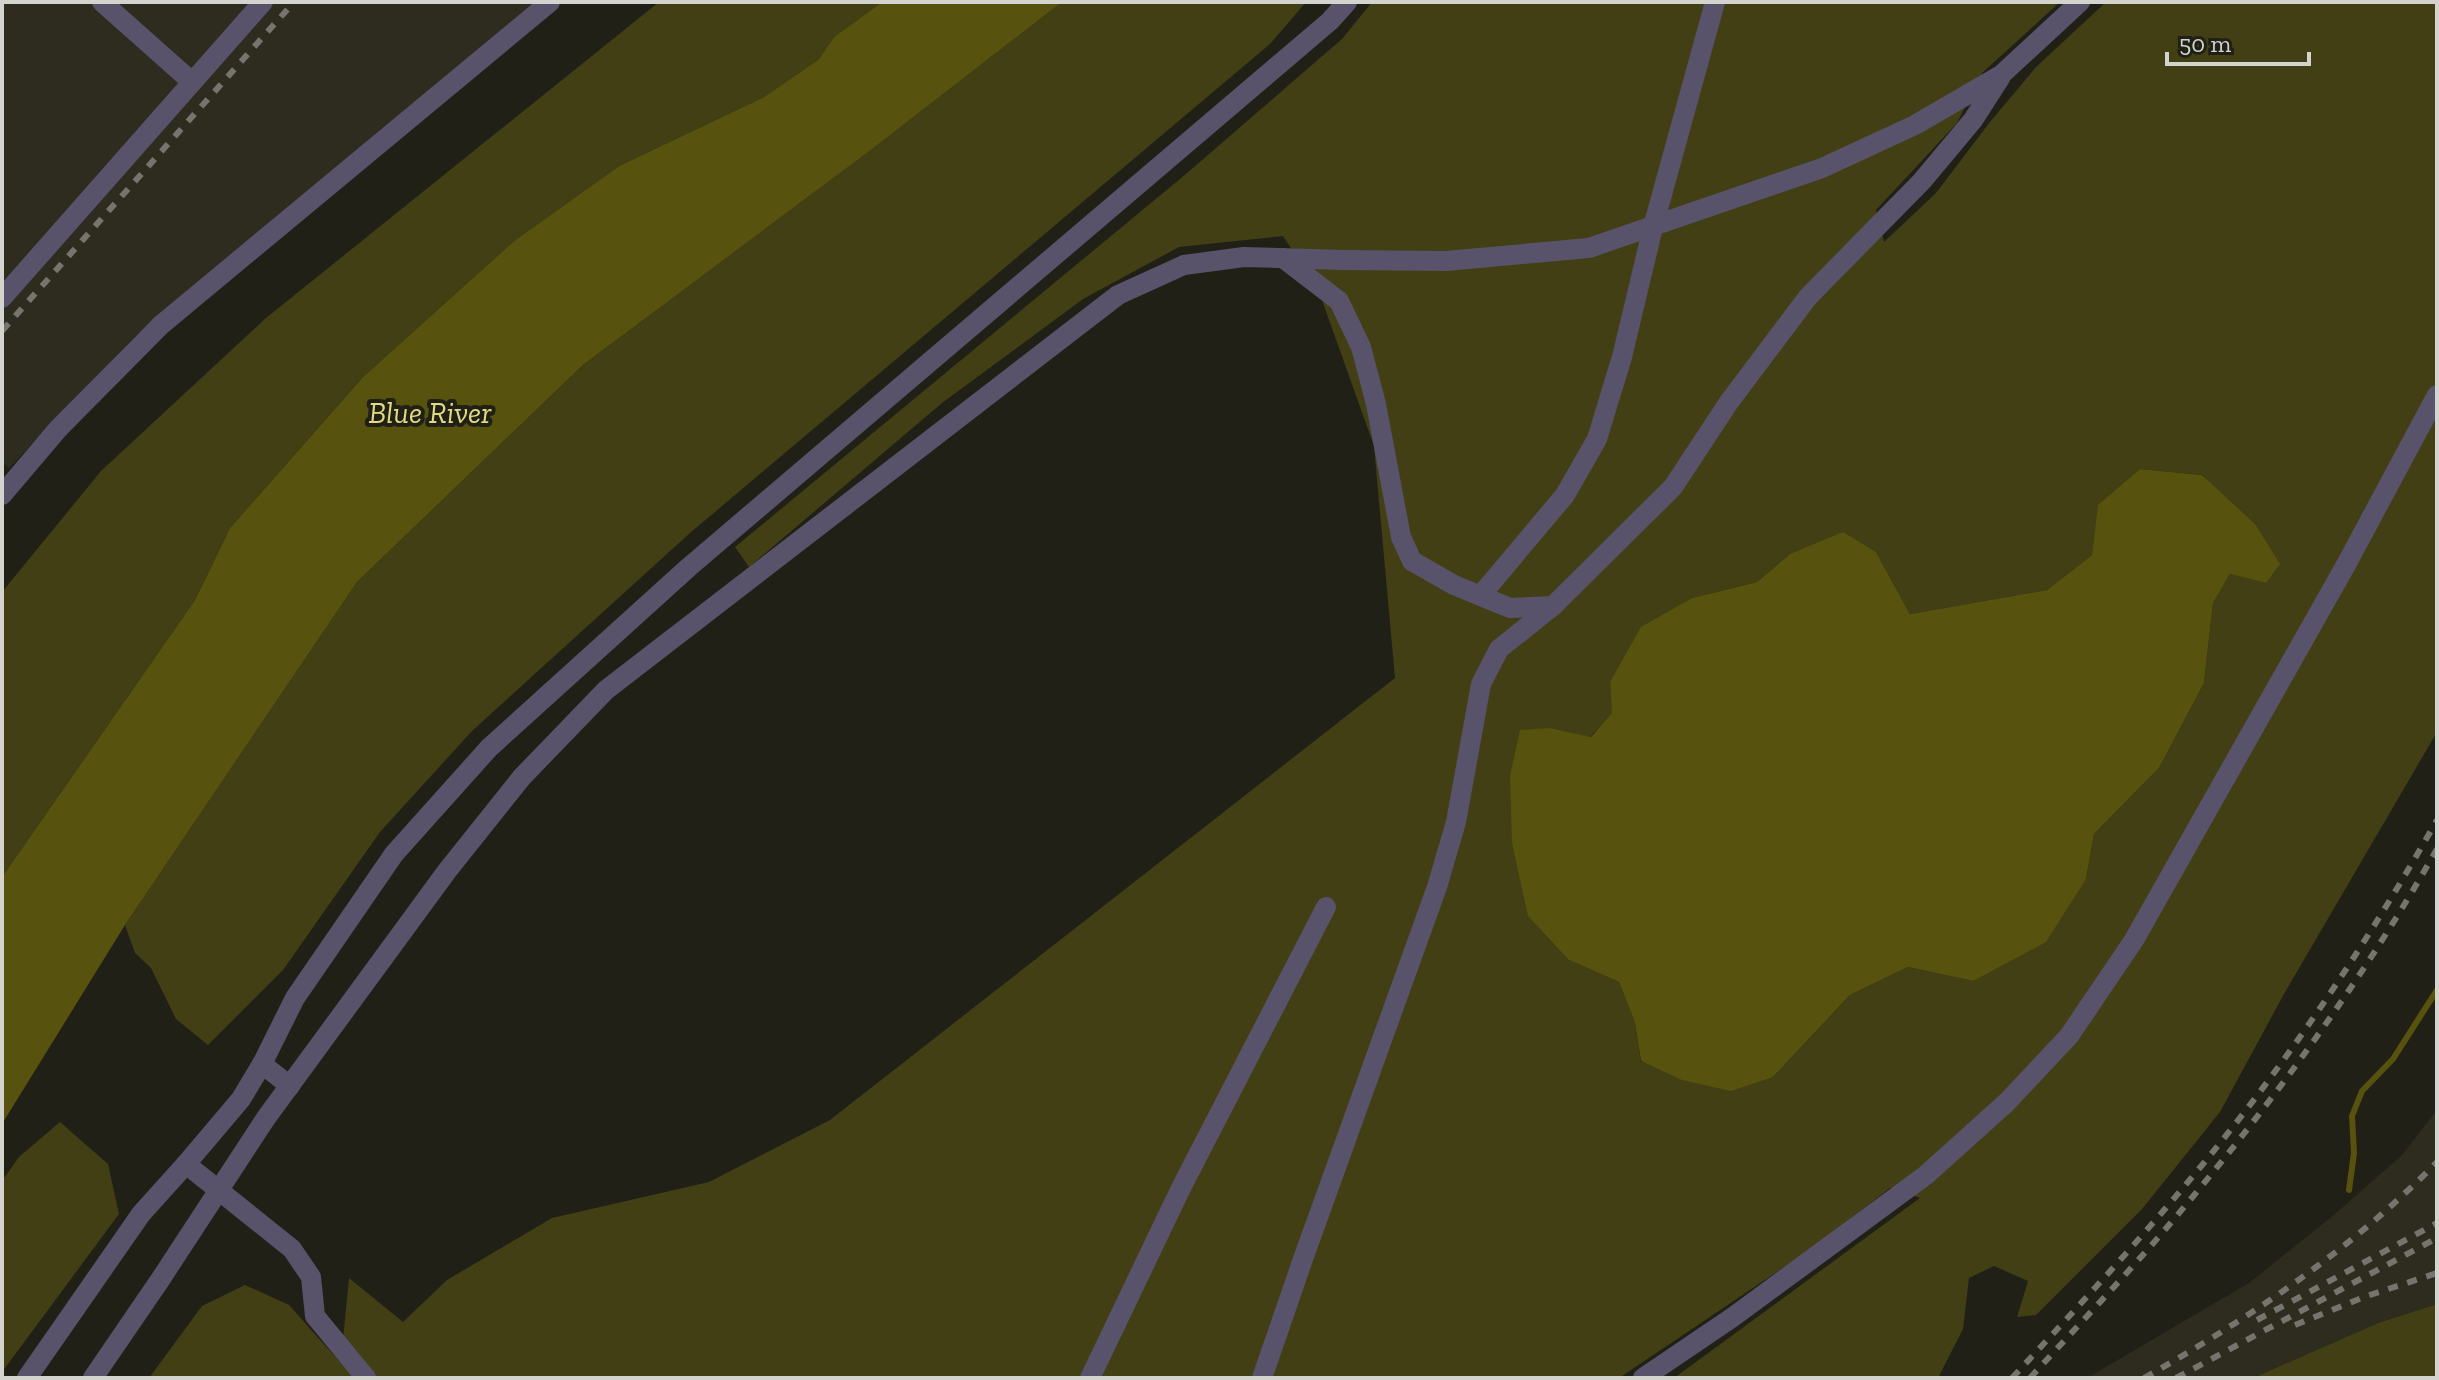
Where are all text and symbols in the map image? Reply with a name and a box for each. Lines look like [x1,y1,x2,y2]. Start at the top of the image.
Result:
scale bar [2167,16,2309,66]
text: 50 m [2179,29,2232,58]
water label: Blue River [368,395,492,431]

